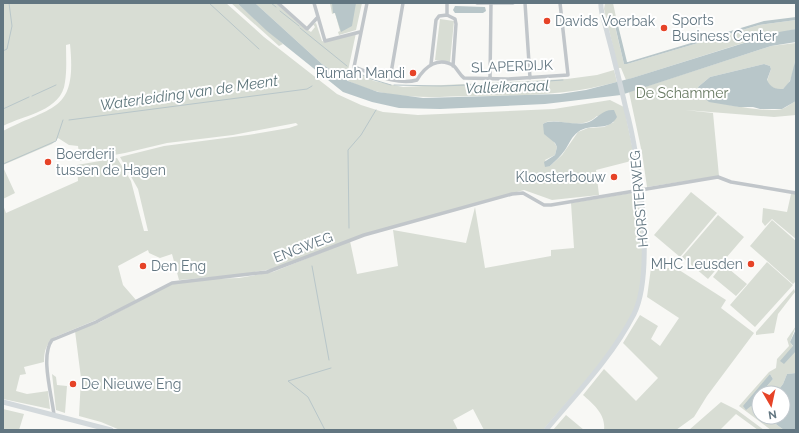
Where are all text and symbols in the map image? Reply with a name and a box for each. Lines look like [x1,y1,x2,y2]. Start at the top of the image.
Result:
place label: Sports Business Center [672,12,777,44]
place label: Davids Voerbak [555,13,656,29]
marker: Davids Voerbak [542,16,552,26]
marker: Sports Business Center [659,23,669,33]
street label: SLAPERDIJK [471,57,553,75]
place label: Rumah Mandi [316,65,405,81]
marker: Rumah Mandi [408,68,418,78]
water label: Waterleiding van de Meent [99,72,279,114]
water label: Valleikanaal [465,77,549,97]
park label: De Schammer [636,85,728,101]
place label: Boerderij tussen de Hagen [56,146,166,178]
street label: HORSTERWEG [627,150,651,248]
marker: Boerderij tussen de Hagen [43,157,53,167]
place label: Kloosterbouw [515,169,607,185]
marker: Kloosterbouw [609,172,619,182]
street label: ENGWEG [271,228,335,266]
place label: MHC Leusden [651,256,743,272]
place label: Den Eng [151,258,206,274]
marker: MHC Leusden [746,259,756,269]
marker: Den Eng [138,261,148,271]
place label: De Nieuwe Eng [81,376,181,392]
marker: De Nieuwe Eng [68,379,78,389]
north arrow [751,385,791,425]
text: N [767,407,778,421]

